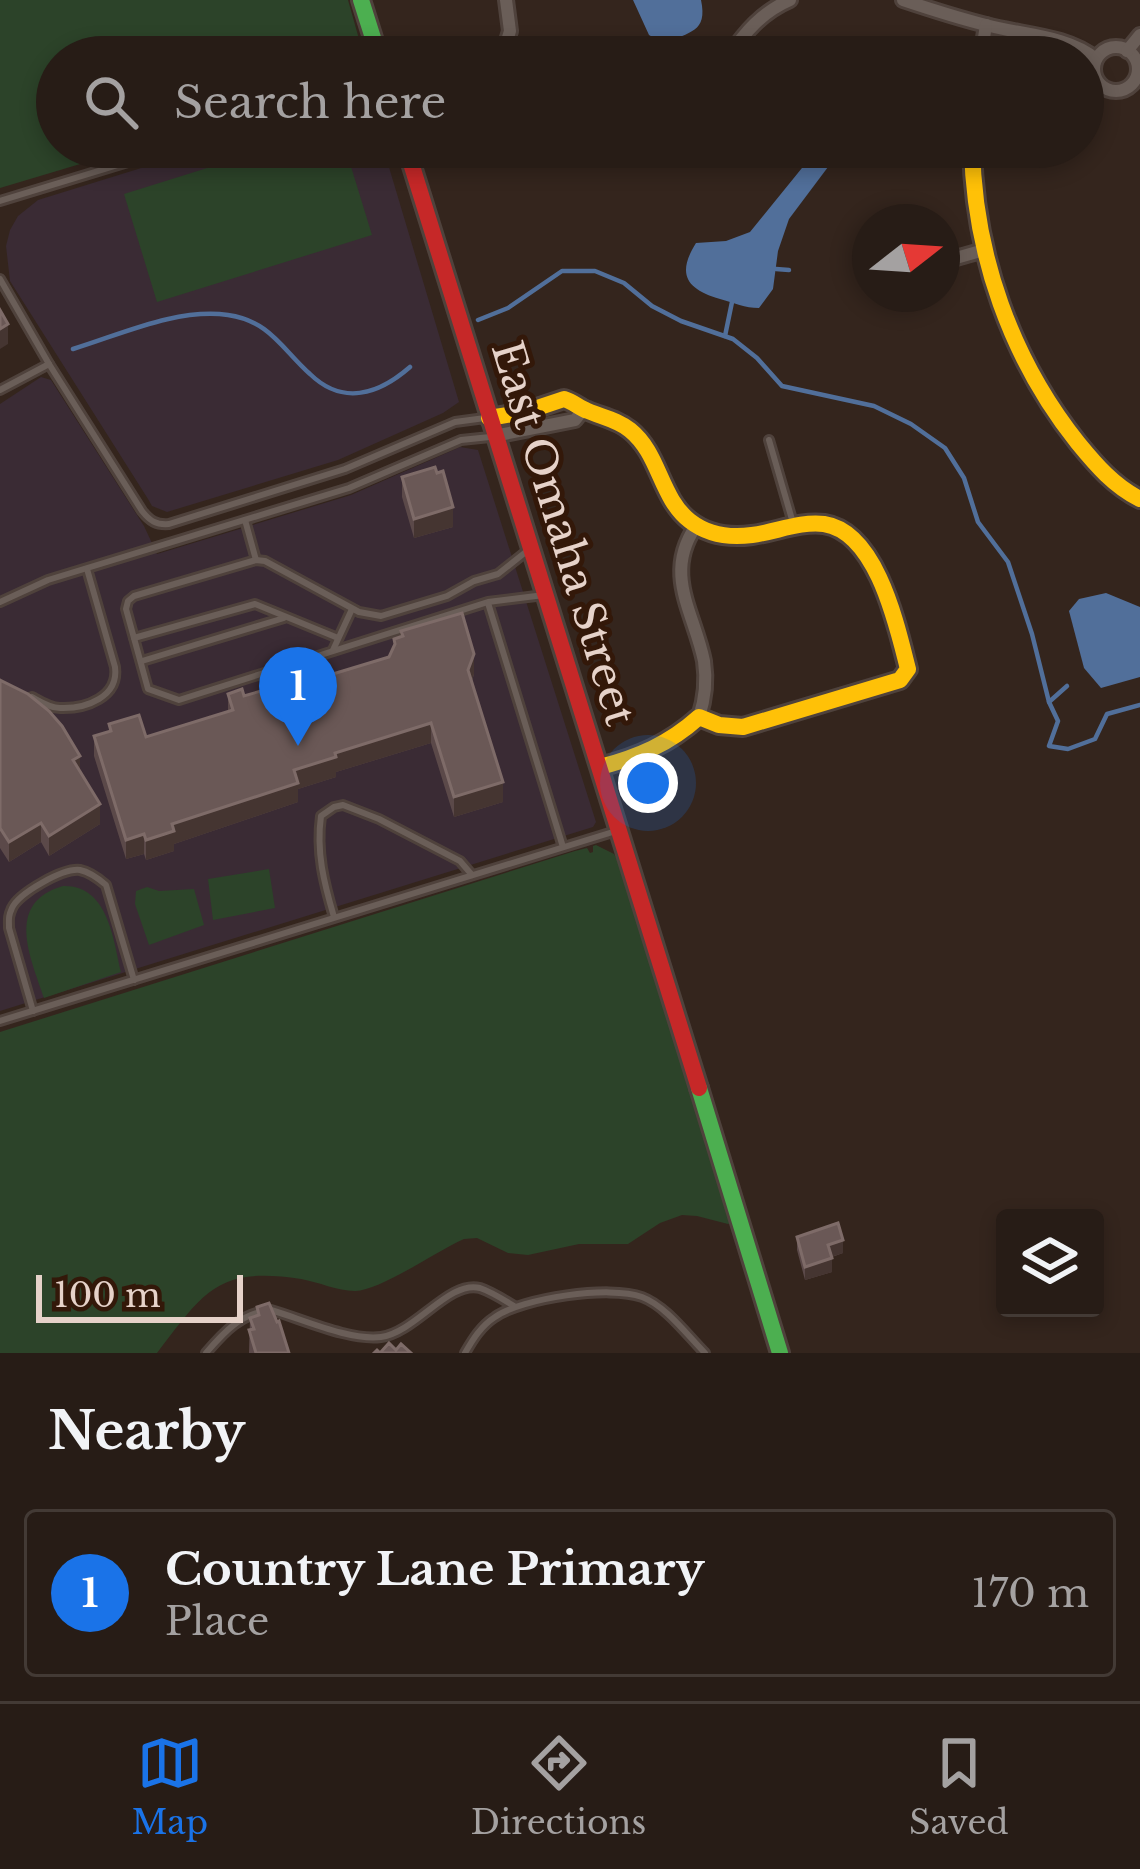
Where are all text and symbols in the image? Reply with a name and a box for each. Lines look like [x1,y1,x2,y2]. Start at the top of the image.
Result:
search box [36,36,1104,168]
icon: search [78,69,144,135]
text: Search here [174,74,446,130]
north arrow [852,204,960,312]
street label: East Omaha Street [481,335,647,731]
pin: 1 [259,647,337,746]
your location [618,753,678,813]
map controls [996,1209,1104,1317]
button: layers [996,1209,1104,1317]
scale bar [36,1269,243,1322]
text: 100 m [54,1275,161,1316]
text: Nearby [48,1400,245,1463]
text: Country Lane Primary [165,1541,704,1597]
text: 1 [81,1569,99,1618]
text: 170 m [971,1569,1089,1618]
text: Place [165,1597,269,1646]
tab: Map [131,1730,208,1843]
tab: Directions [471,1730,646,1843]
tab: Saved [909,1730,1009,1843]

